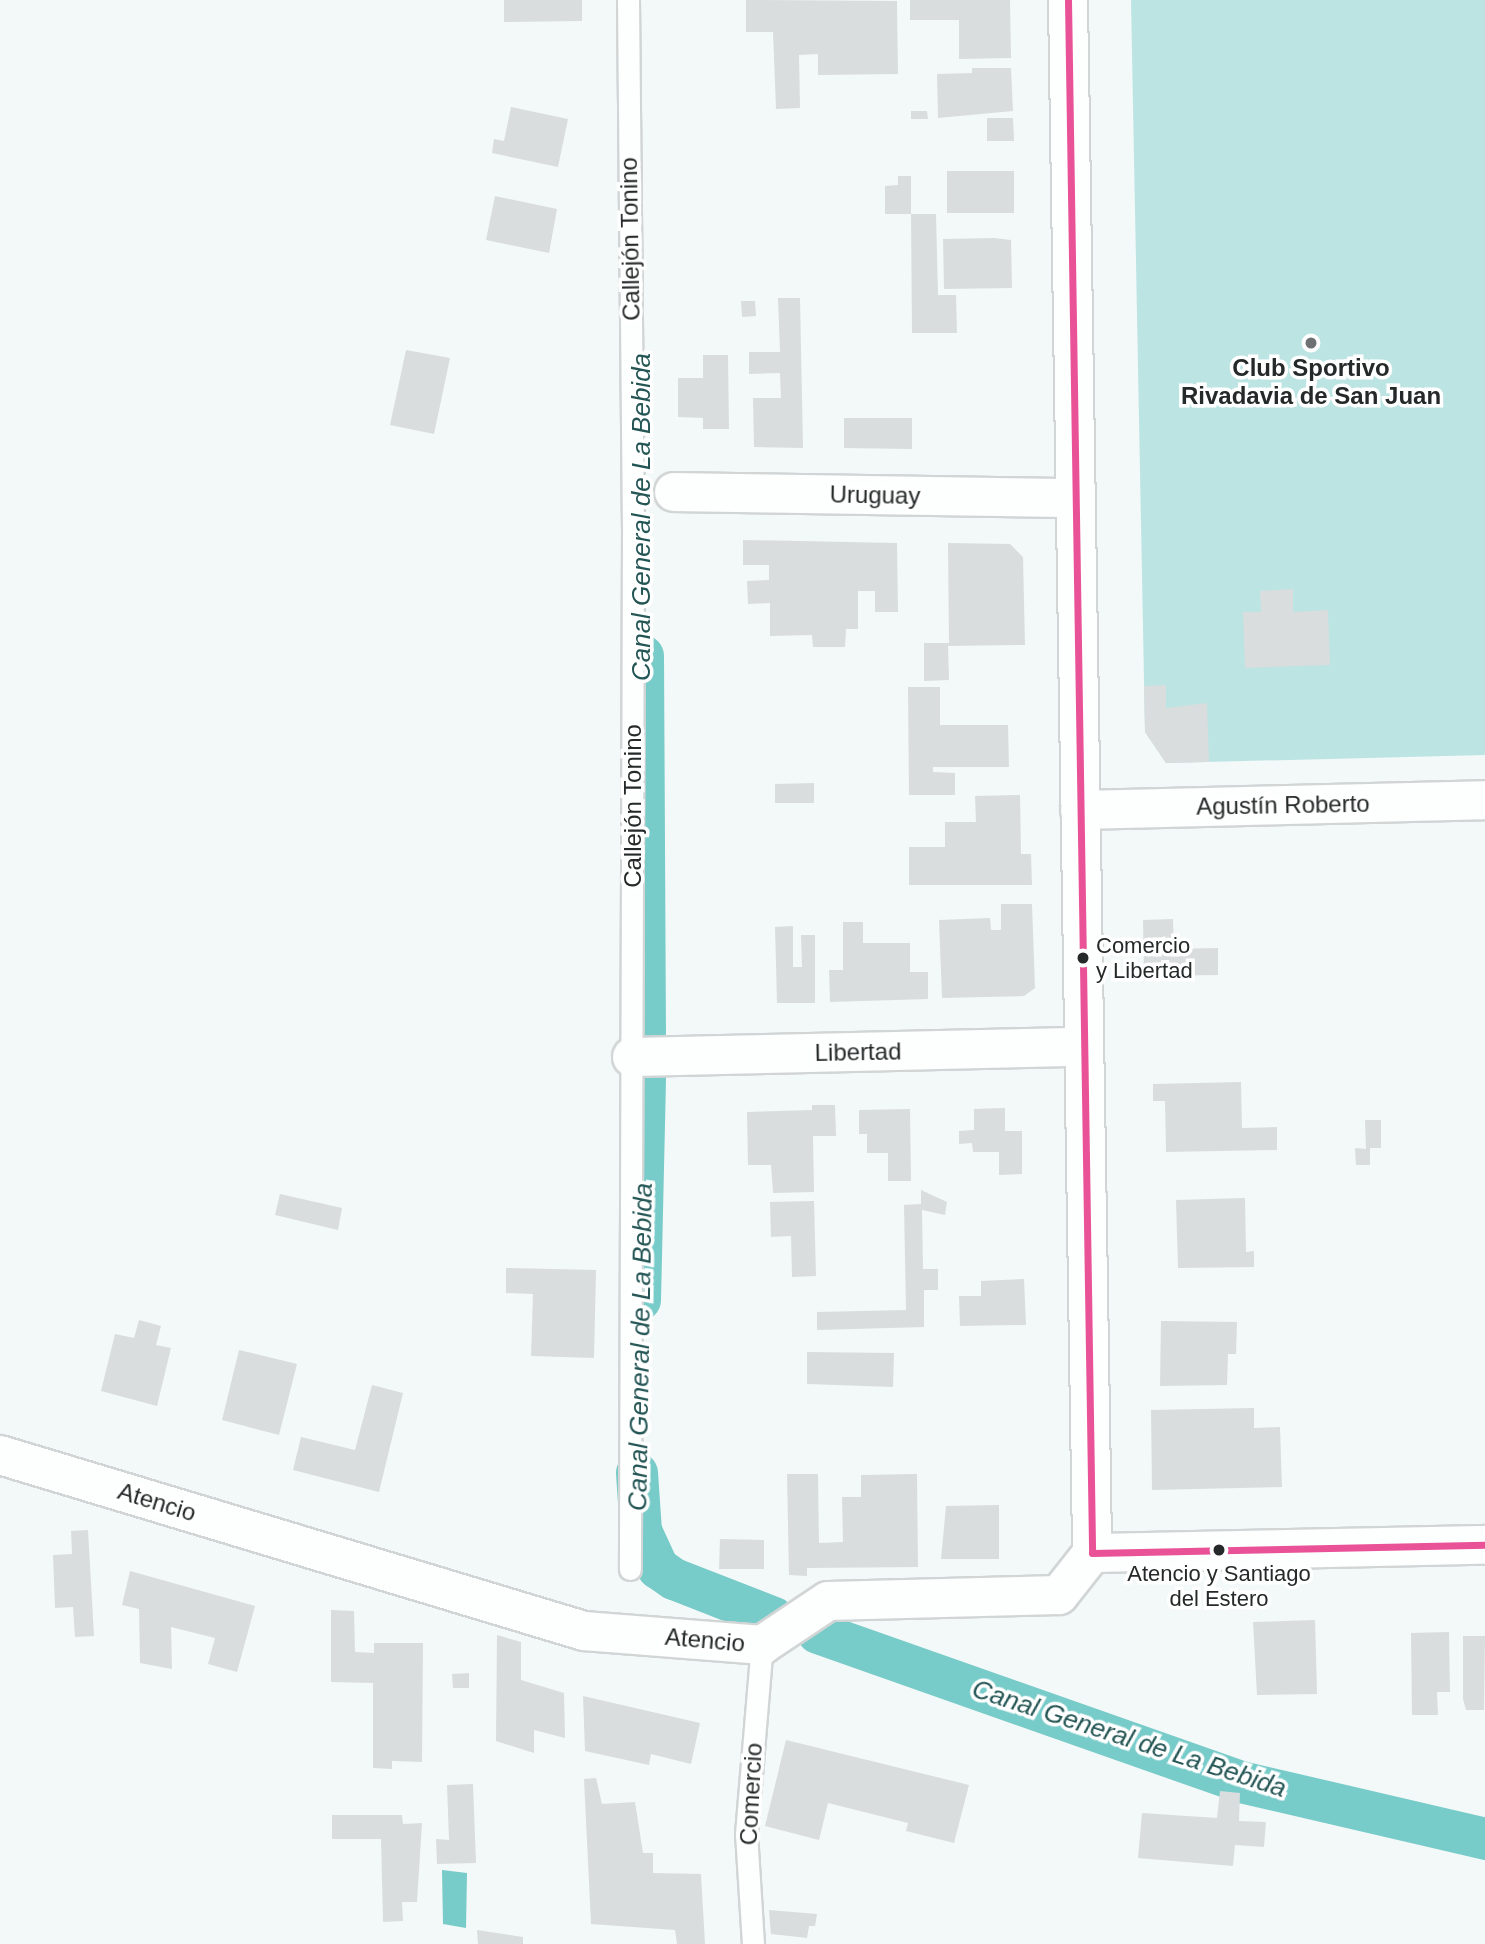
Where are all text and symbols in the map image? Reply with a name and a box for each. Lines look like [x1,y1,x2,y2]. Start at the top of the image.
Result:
street label: Callejón Tonino [614,157,646,321]
marker: Club Sportivo Rivadavia de San Juan [1303,335,1319,351]
water label: Canal General de La Bebida [626,353,658,681]
place label: Club Sportivo Rivadavia de San Juan [1181,354,1441,410]
street label: Uruguay [829,480,921,510]
street label: Callejón Tonino [619,724,647,888]
street label: Agustín Roberto [1196,789,1370,821]
place label: Comercio y Libertad [1096,932,1193,984]
marker: Comercio y Libertad [1076,951,1090,965]
street label: Libertad [814,1037,902,1067]
water label: Canal General de La Bebida [623,1183,659,1511]
street label: Atencio [115,1477,199,1527]
marker: Atencio y Santiago del Estero [1212,1543,1226,1557]
place label: Atencio y Santiago del Estero [1127,1560,1311,1612]
street label: Atencio [664,1622,746,1658]
water label: Canal General de La Bebida [968,1673,1290,1805]
street label: Comercio [734,1742,768,1846]

